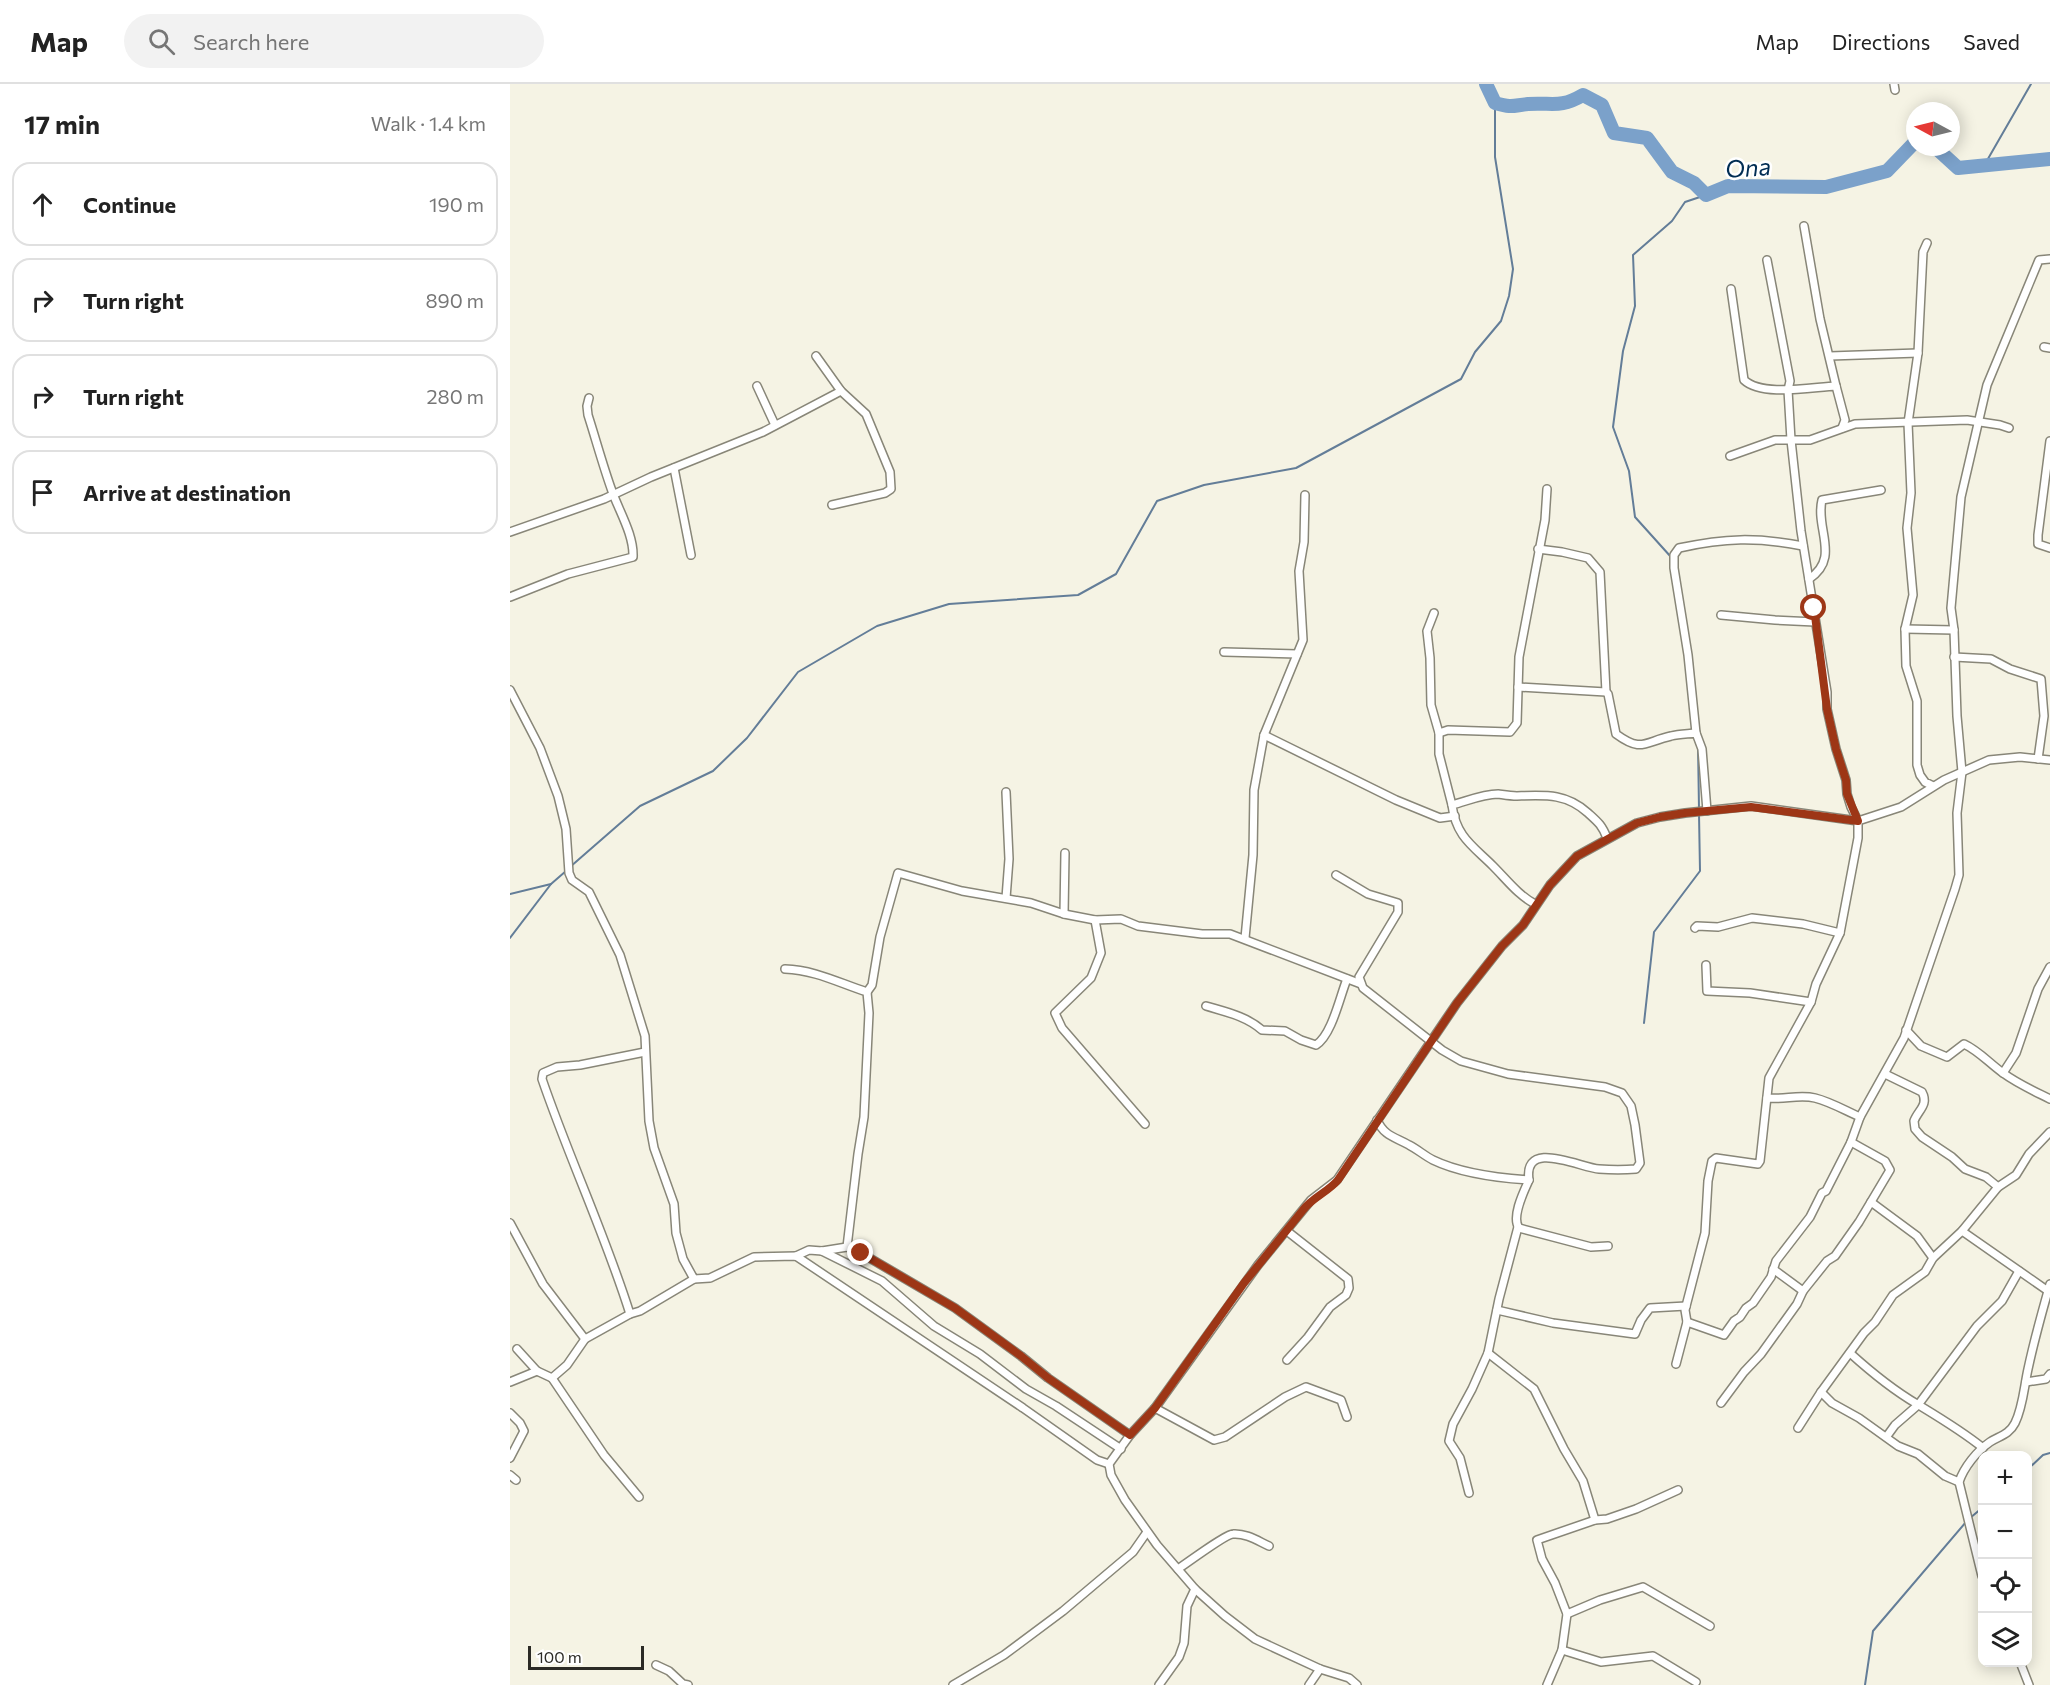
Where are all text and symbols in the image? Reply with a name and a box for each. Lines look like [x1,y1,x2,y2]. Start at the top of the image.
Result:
search box [124,14,544,68]
text: Map [30,24,88,58]
icon: search [145,25,178,58]
text: Search here [193,28,309,55]
text: Map [1756,29,1799,54]
text: Directions [1832,29,1930,54]
text: Saved [1963,29,2020,54]
north arrow [1906,102,1960,156]
text: 17 min [24,108,100,139]
text: Walk · 1.4 km [371,111,486,135]
water label: Ona [1724,151,1772,183]
icon: ahead [26,188,59,221]
text: Continue [83,191,176,218]
text: 190 m [429,192,484,216]
icon: right [26,284,59,317]
text: Turn right [83,287,184,314]
text: 890 m [425,288,484,312]
icon: right [26,380,59,413]
text: Turn right [83,383,184,410]
text: 280 m [426,384,484,408]
icon: arrive [26,476,59,509]
text: Arrive at destination [83,479,291,506]
route start [1800,594,1826,620]
route end [847,1239,873,1265]
map controls [1978,1451,2032,1667]
button: + [1978,1451,2032,1505]
button: − [1978,1505,2032,1559]
button: locate [1978,1559,2032,1613]
button: layers [1978,1613,2032,1667]
scale bar [528,1643,644,1670]
text: 100 m [537,1647,582,1666]

